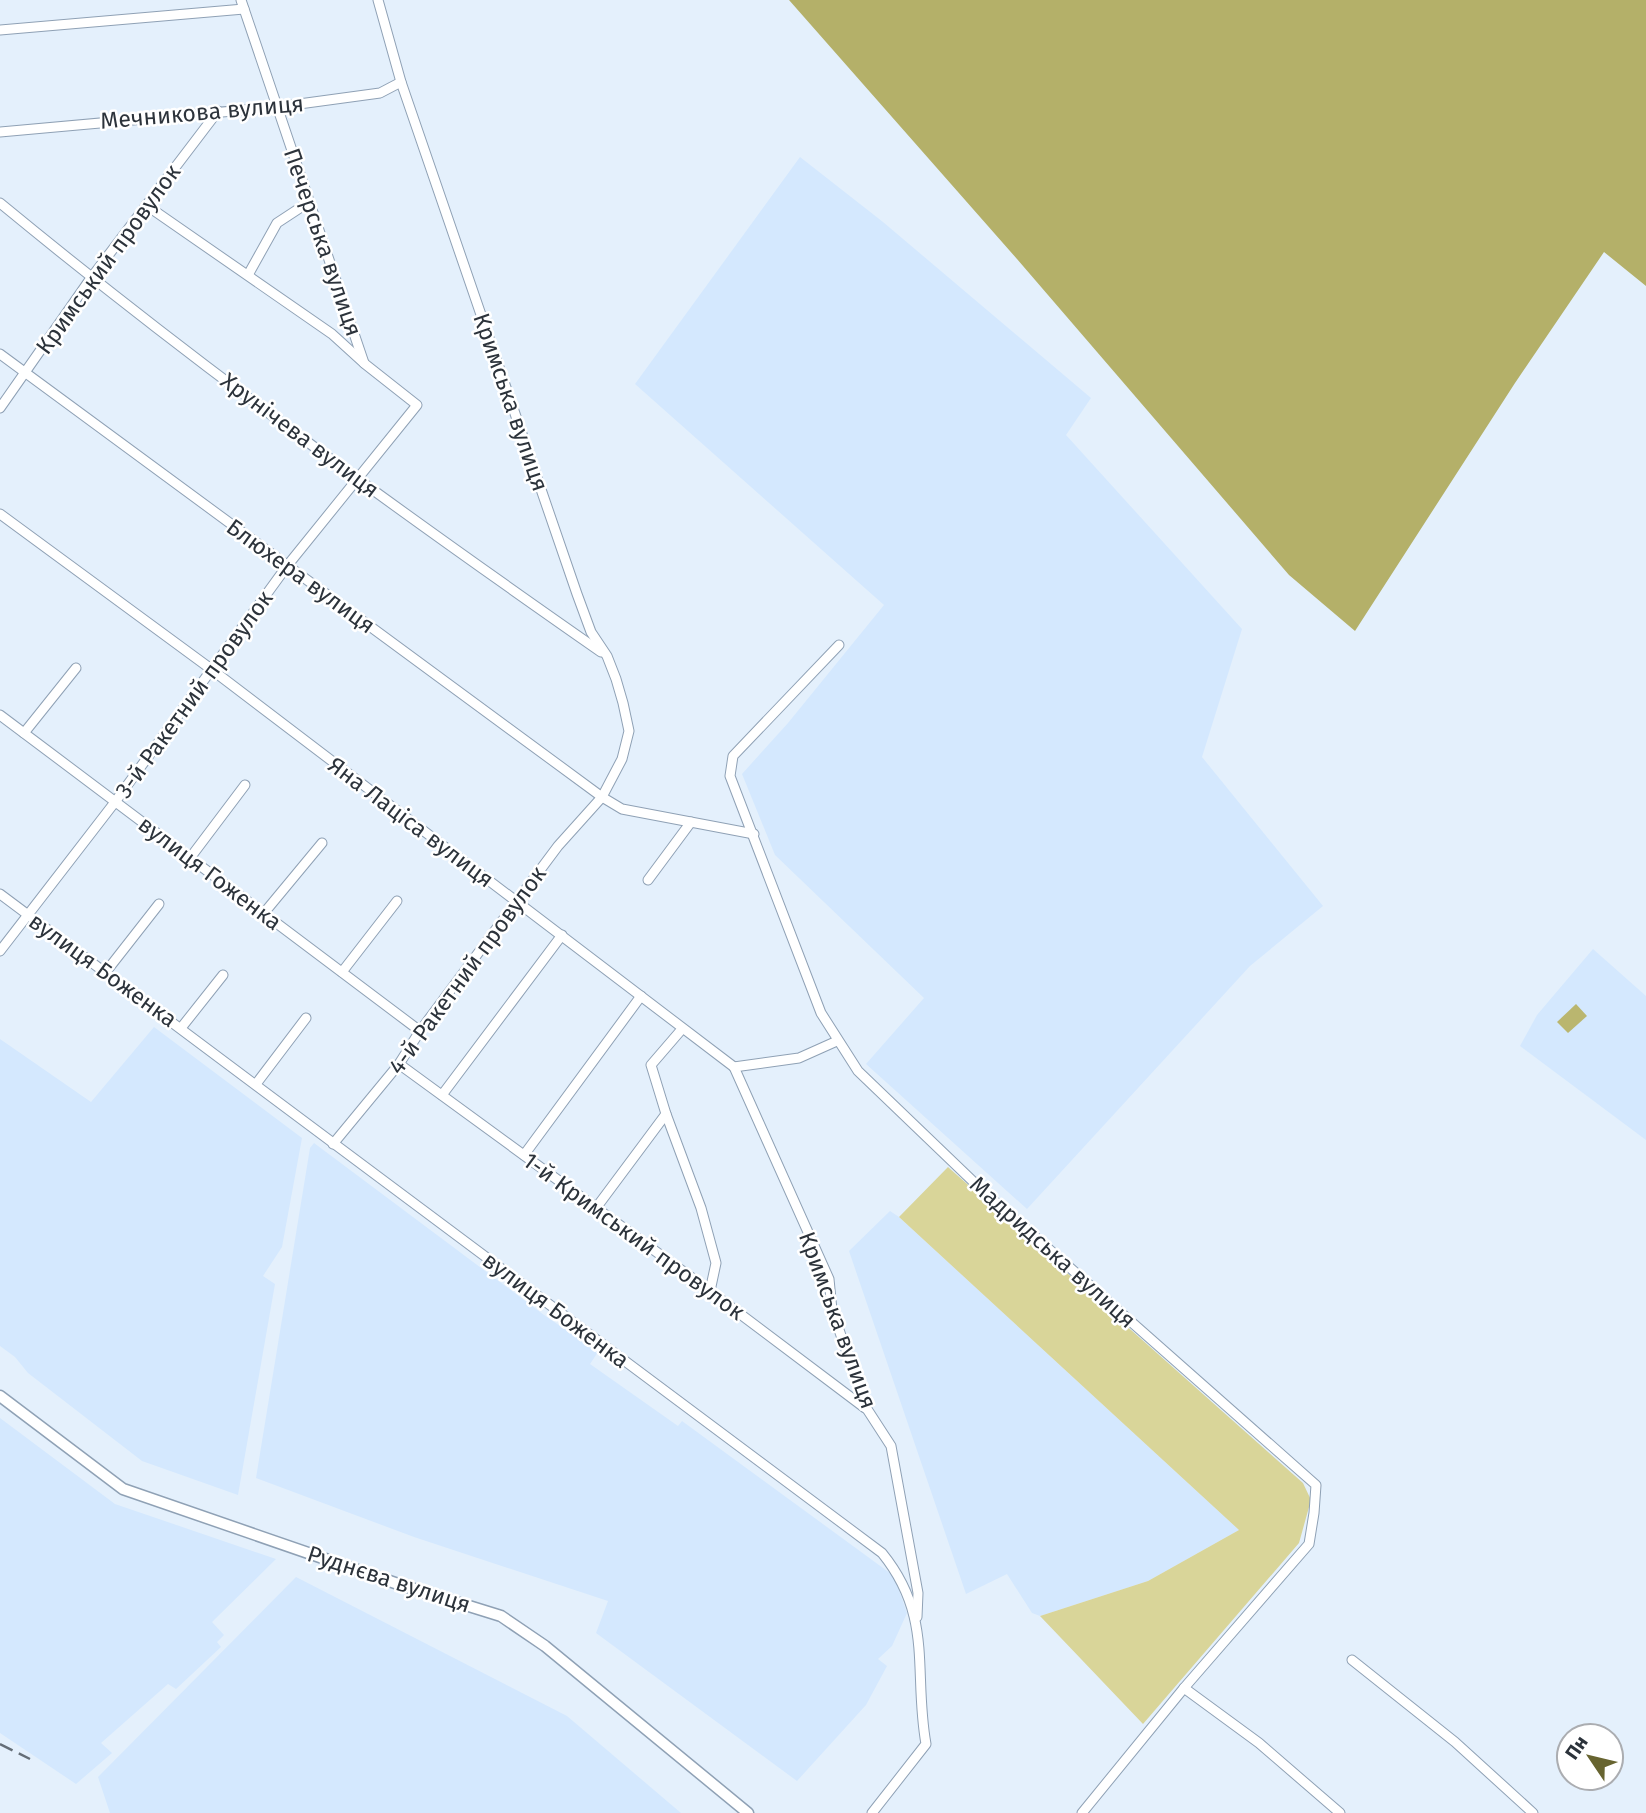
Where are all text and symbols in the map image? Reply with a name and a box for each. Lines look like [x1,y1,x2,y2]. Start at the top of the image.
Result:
street label: Мечникова вулиця [99,89,305,135]
street label: Печерська вулиця [278,144,368,340]
street label: Кримський провулок [30,159,186,359]
street label: Кримська вулиця [467,309,555,495]
street label: Хрунічева вулиця [215,366,385,504]
street label: Блюхера вулиця [221,513,381,639]
street label: 3-й Ракетний провулок [109,585,279,803]
street label: Яна Лаціса вулиця [323,751,499,893]
street label: вулиця Гоженка [133,810,287,936]
street label: 4-й Ракетний провулок [382,860,552,1080]
street label: вулиця Боженка [24,907,182,1033]
street label: 1-й Кримський провулок [518,1146,750,1326]
street label: Мадридська вулиця [964,1170,1142,1334]
street label: Кримська вулиця [793,1228,883,1412]
street label: вулиця Боженка [477,1246,635,1374]
street label: Руднєва вулиця [304,1539,474,1619]
north arrow [1555,1722,1625,1792]
text: Пн [1560,1731,1593,1764]

